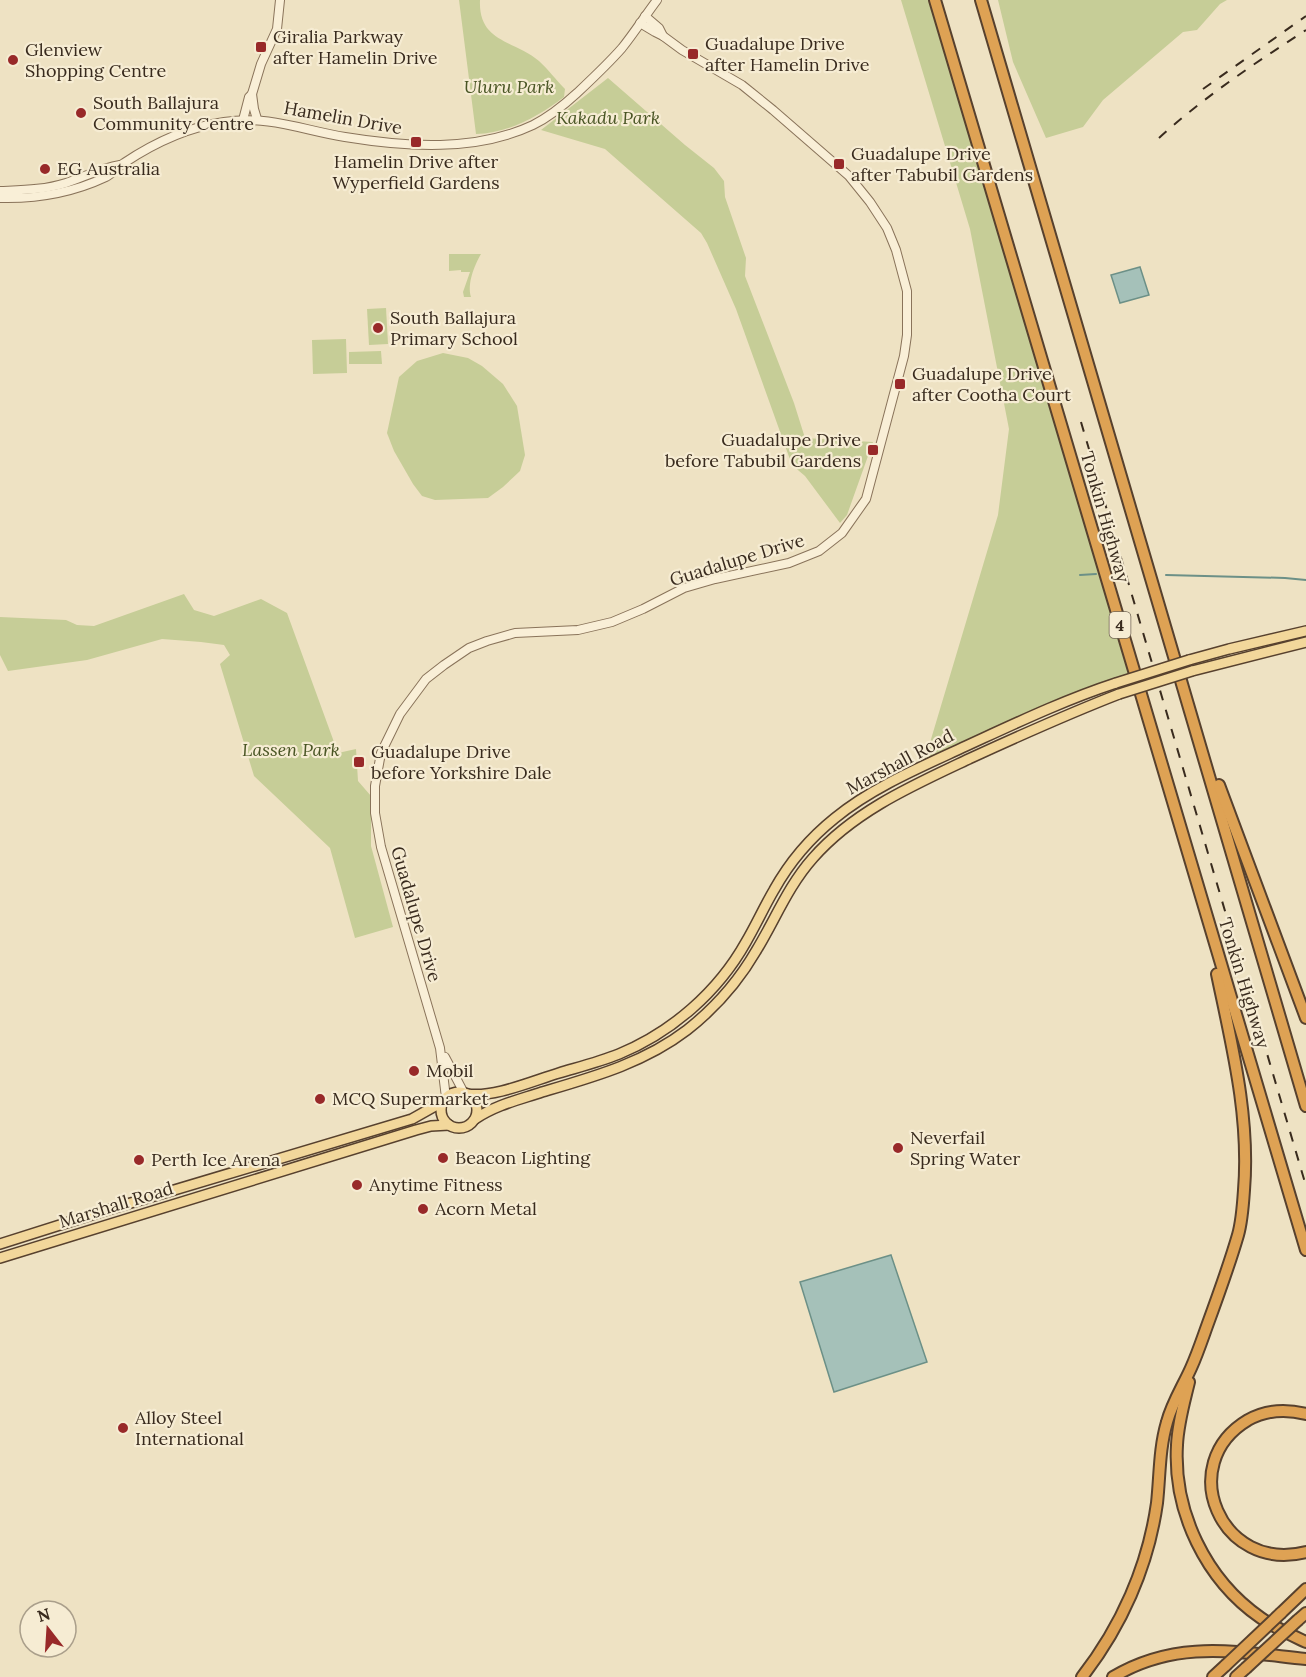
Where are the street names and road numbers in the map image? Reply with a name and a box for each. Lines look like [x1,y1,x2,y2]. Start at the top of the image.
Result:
street label: Hamelin Drive [282,96,404,139]
street label: Tonkin Highway [1076,449,1135,586]
street label: Guadalupe Drive [667,528,807,591]
road number: 4 [1110,612,1130,638]
street label: Marshall Road [842,724,958,799]
street label: Guadalupe Drive [386,844,447,984]
street label: Tonkin Highway [1214,915,1275,1051]
street label: Marshall Road [56,1176,176,1233]

